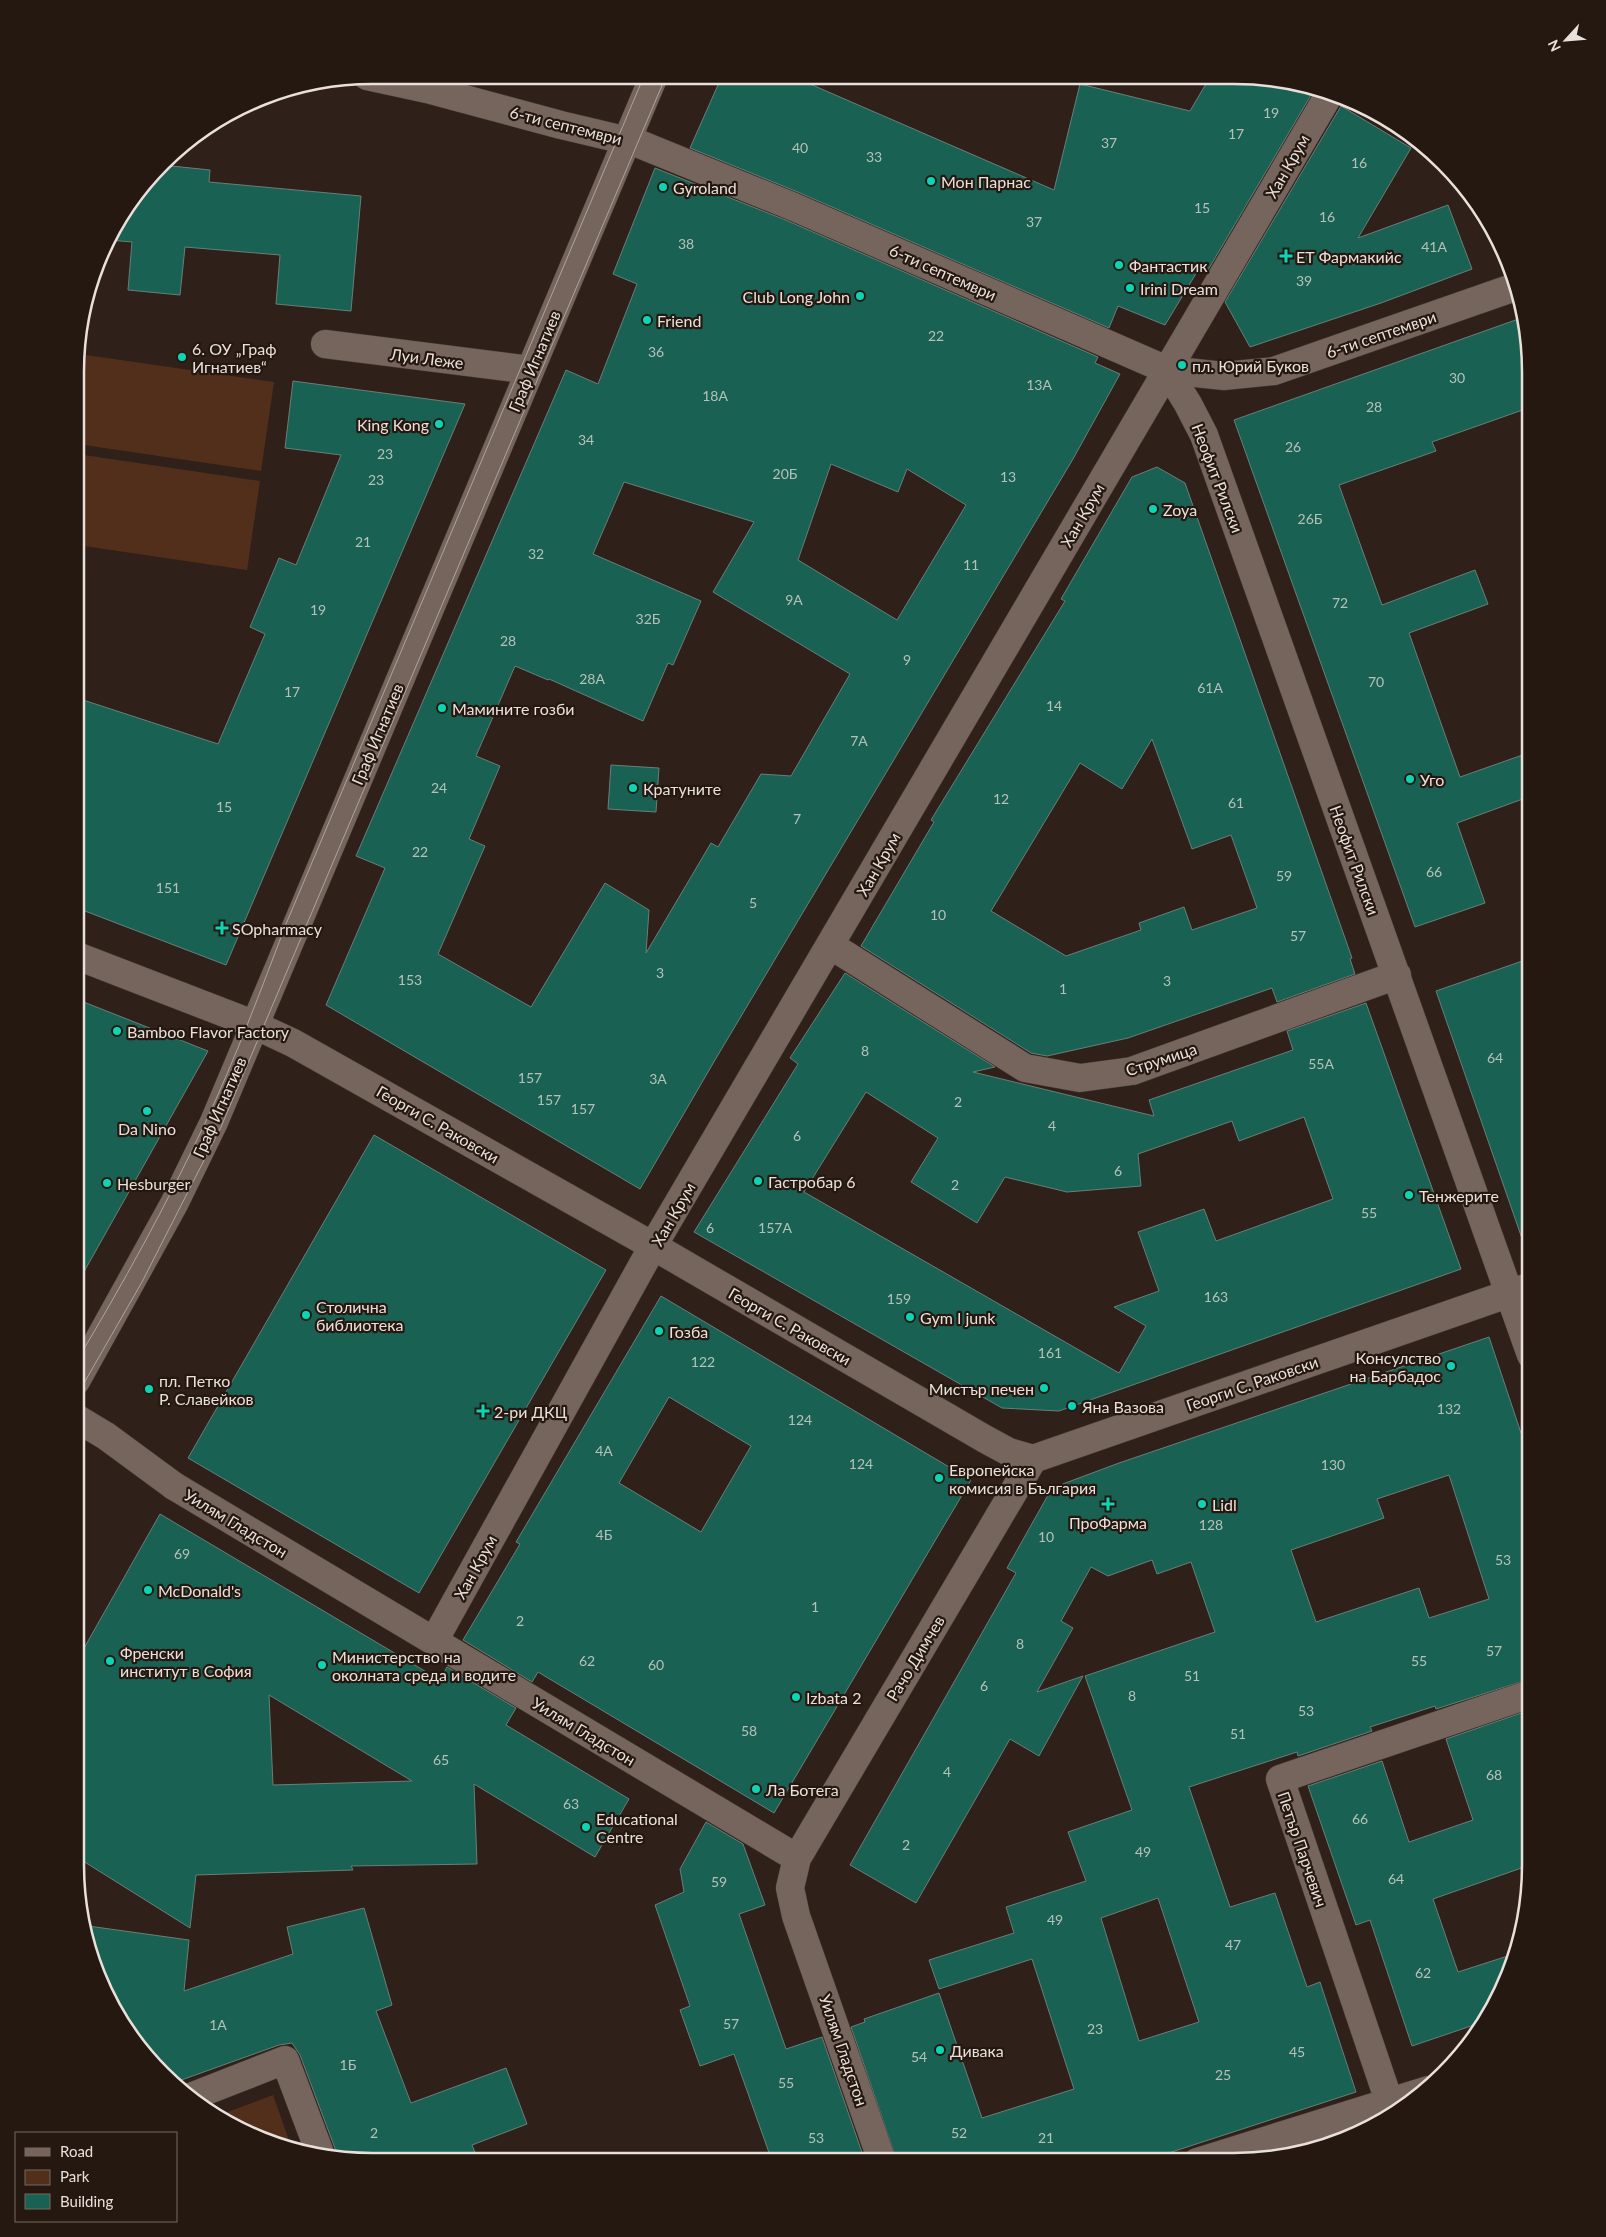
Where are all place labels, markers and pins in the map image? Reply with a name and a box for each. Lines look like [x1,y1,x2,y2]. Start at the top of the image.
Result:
place label: Мон Парнас [941,172,1031,191]
marker: Мон Парнас [925,175,937,187]
place label: Gyroland [673,178,737,197]
marker: Gyroland [657,181,669,193]
place label: ЕТ Фармакийс [1296,247,1402,266]
marker: ЕТ Фармакийс [1280,250,1292,262]
place label: Фантастик [1129,256,1208,275]
marker: Фантастик [1113,259,1125,271]
place label: Irini Dream [1140,279,1218,298]
marker: Irini Dream [1124,282,1136,294]
place label: Club Long John [743,287,850,306]
marker: Club Long John [854,290,866,302]
place label: Friend [657,311,701,330]
marker: Friend [641,314,653,326]
place label: 6. ОУ „Граф Игнатиев“ [192,339,276,376]
marker: 6. ОУ „Граф Игнатиев“ [176,351,188,363]
place label: пл. Юрий Буков [1192,356,1309,375]
marker: пл. Юрий Буков [1176,359,1188,371]
place label: King Kong [357,415,429,434]
marker: King Kong [433,418,445,430]
place label: Zoya [1163,500,1197,519]
marker: Zoya [1147,503,1159,515]
place label: Мамините гозби [452,699,574,718]
marker: Мамините гозби [436,702,448,714]
place label: Уго [1420,770,1444,789]
marker: Уго [1404,773,1416,785]
place label: Кратуните [643,779,721,798]
marker: Кратуните [627,782,639,794]
place label: SOpharmacy [232,919,323,938]
marker: SOpharmacy [216,922,228,934]
place label: Bamboo Flavor Factory [127,1022,290,1041]
marker: Bamboo Flavor Factory [111,1025,123,1037]
marker: Da Nino [141,1105,153,1117]
place label: Da Nino [118,1119,176,1138]
place label: Гастробар 6 [768,1172,856,1191]
place label: Hesburger [117,1174,191,1193]
marker: Гастробар 6 [752,1175,764,1187]
marker: Hesburger [101,1177,113,1189]
place label: Тенжерите [1419,1186,1499,1205]
marker: Тенжерите [1403,1189,1415,1201]
place label: Столична библиотека [316,1297,403,1334]
place label: Gym I junk [920,1308,996,1327]
marker: Столична библиотека [300,1309,312,1321]
marker: Gym I junk [904,1311,916,1323]
place label: Гозба [669,1322,708,1341]
marker: Гозба [653,1325,665,1337]
place label: Консулство на Барбадос [1349,1348,1441,1385]
marker: Консулство на Барбадос [1445,1360,1457,1372]
place label: пл. Петко Р. Славейков [159,1371,254,1408]
place label: Мистър печен [929,1379,1034,1398]
marker: Мистър печен [1038,1382,1050,1394]
marker: пл. Петко Р. Славейков [143,1383,155,1395]
place label: Яна Вазова [1081,1397,1164,1416]
marker: Яна Вазова [1066,1400,1078,1412]
place label: 2-ри ДКЦ [494,1402,568,1421]
marker: 2-ри ДКЦ [476,1404,490,1418]
place label: Европейска комисия в България [949,1460,1096,1497]
marker: Европейска комисия в България [933,1472,945,1484]
place label: Lidl [1212,1495,1237,1514]
marker: ПроФарма [1102,1498,1114,1510]
marker: Lidl [1196,1498,1208,1510]
place label: ПроФарма [1069,1513,1147,1532]
place label: McDonald's [158,1581,241,1600]
marker: McDonald's [142,1584,154,1596]
place label: Френски институт в София [120,1643,252,1680]
place label: Министерство на околната среда и водите [332,1647,516,1684]
marker: Френски институт в София [104,1655,116,1667]
marker: Министерство на околната среда и водите [316,1659,328,1671]
place label: Izbata 2 [806,1688,861,1707]
marker: Izbata 2 [790,1691,802,1703]
place label: Ла Ботега [765,1780,839,1799]
marker: Ла Ботега [750,1783,762,1795]
place label: Educational Centre [596,1809,678,1846]
marker: Educational Centre [580,1821,592,1833]
place label: Дивака [950,2041,1004,2060]
marker: Дивака [934,2044,946,2056]

